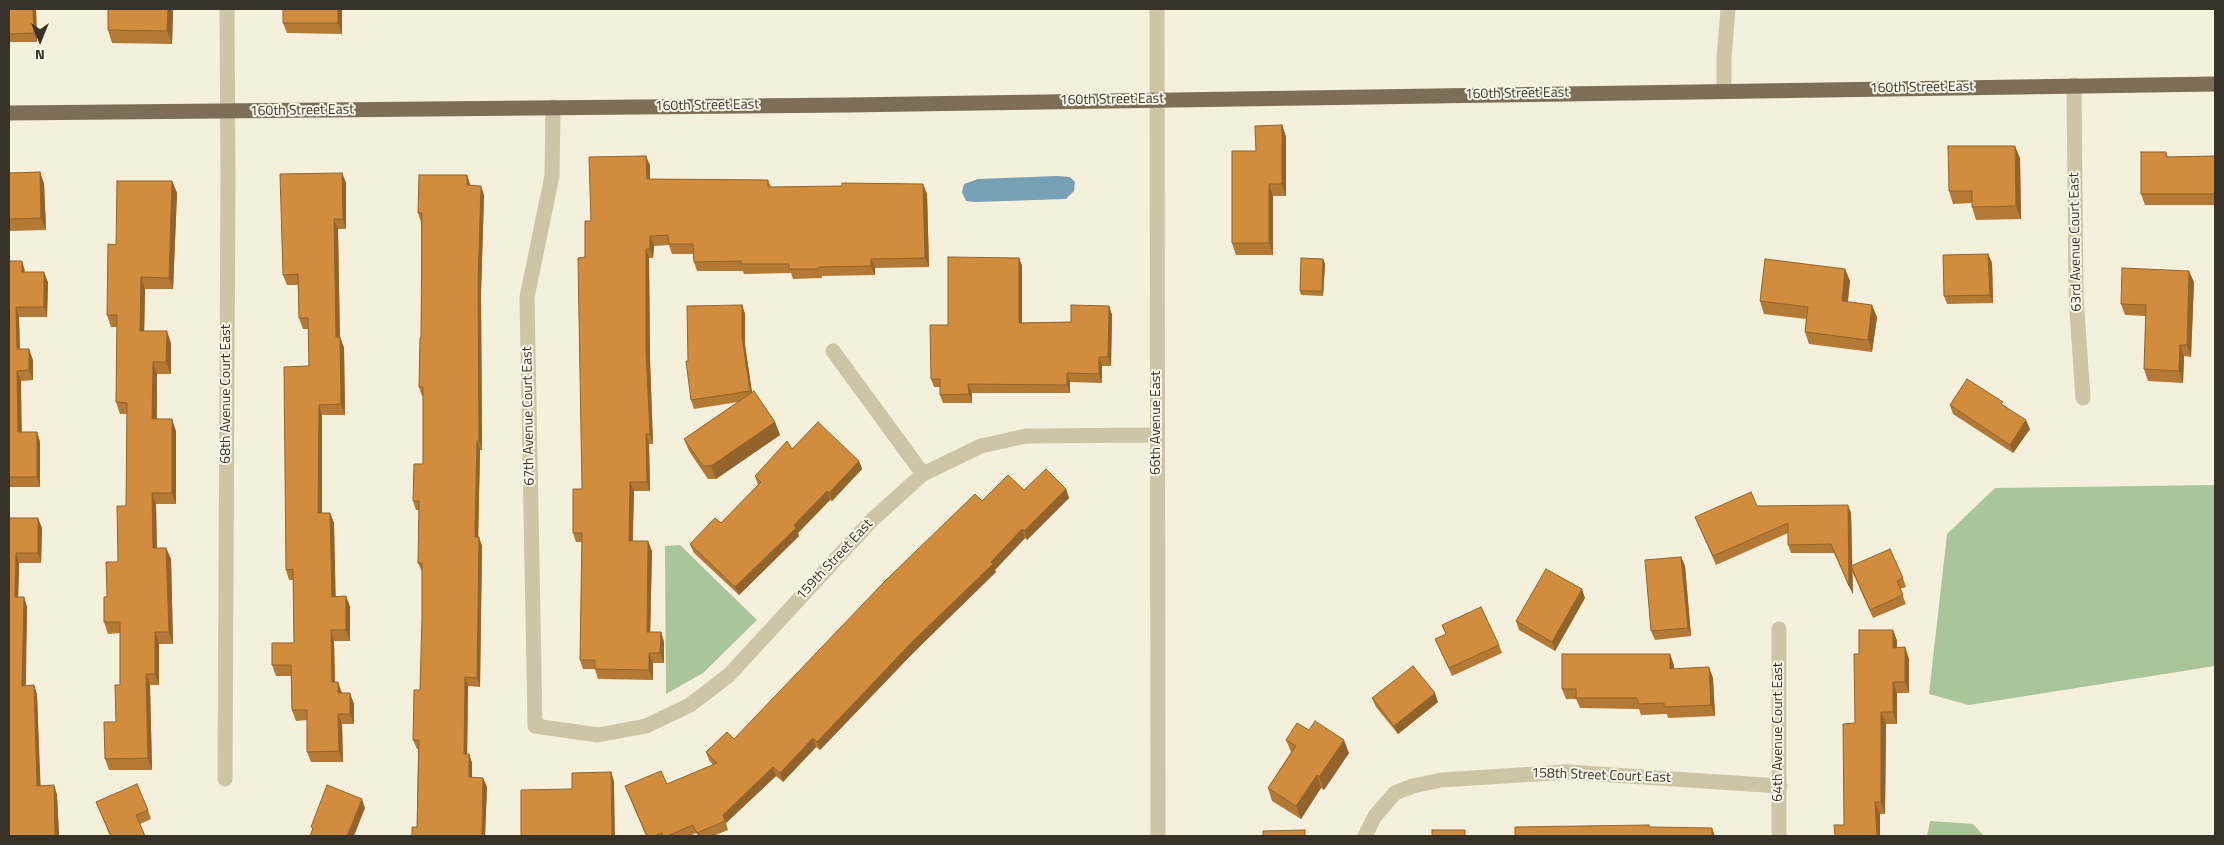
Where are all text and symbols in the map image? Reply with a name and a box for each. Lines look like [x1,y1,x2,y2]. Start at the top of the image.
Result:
north arrow [15,15,65,65]
text: N [35,45,45,66]
street label: 160th Street East [1870,79,1974,97]
street label: 160th Street East [1465,85,1569,103]
street label: 160th Street East [1060,91,1164,109]
street label: 160th Street East [655,97,759,115]
street label: 160th Street East [250,102,354,120]
street label: 63rd Avenue Court East [2066,172,2086,312]
street label: 68th Avenue Court East [219,324,235,464]
street label: 67th Avenue Court East [519,346,539,486]
street label: 66th Avenue East [1149,371,1165,475]
street label: 159th Street East [793,516,877,604]
street label: 64th Avenue Court East [1771,662,1787,802]
street label: 158th Street Court East [1531,765,1671,787]

